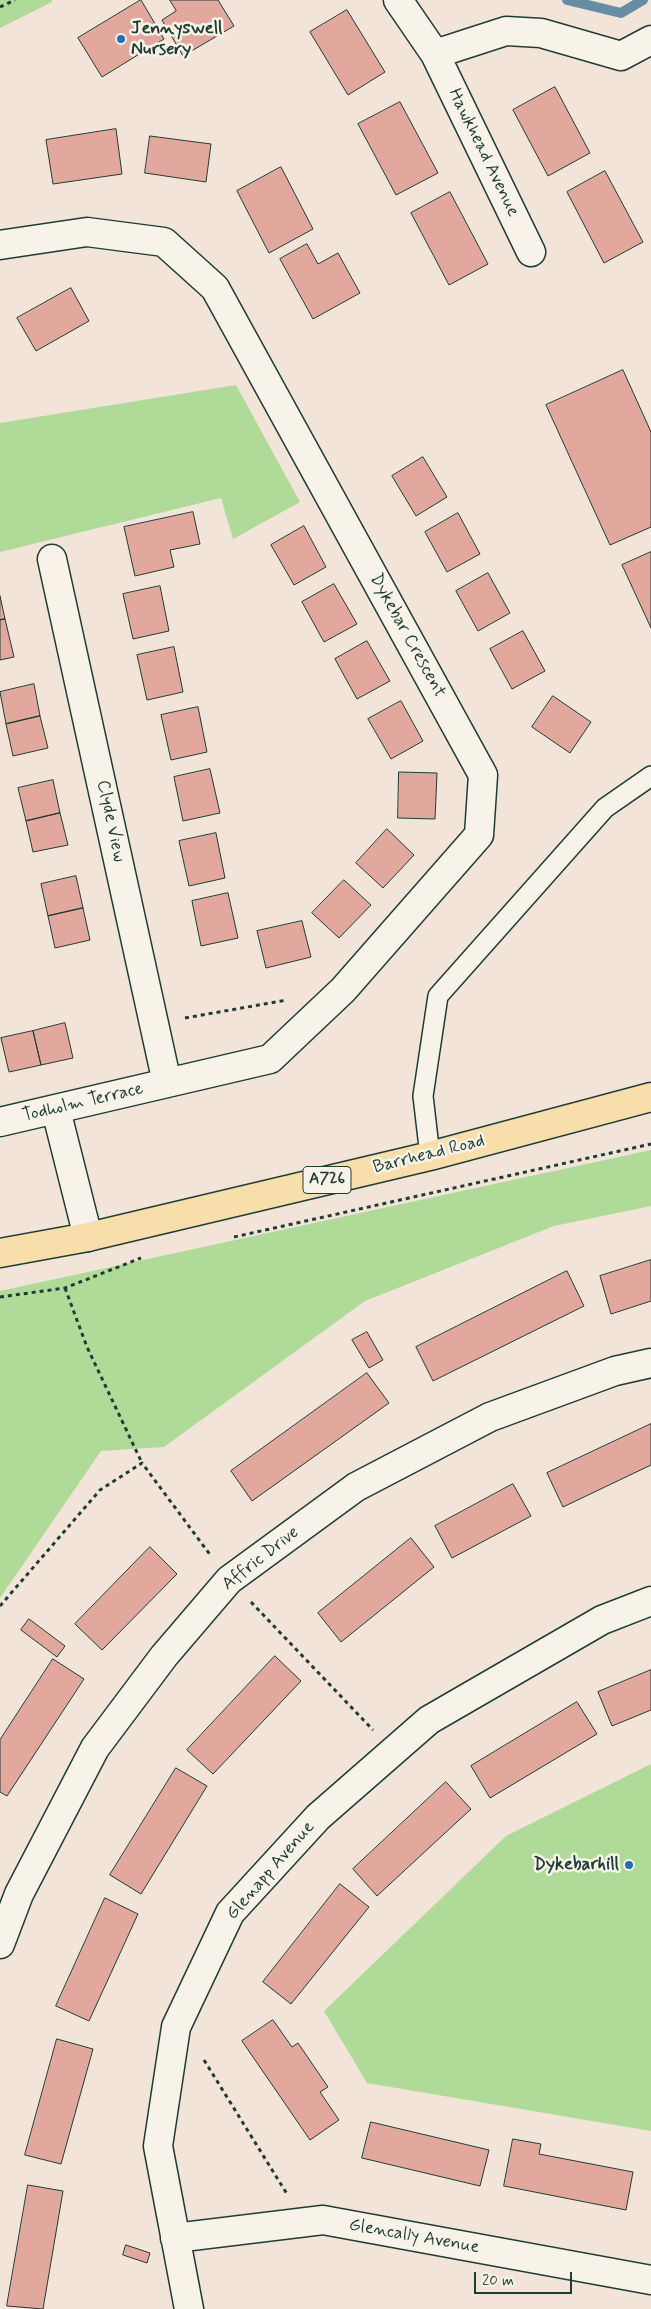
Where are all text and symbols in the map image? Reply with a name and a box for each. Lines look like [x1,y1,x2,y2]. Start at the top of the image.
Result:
place label: Jennyswell Nursery [131,18,223,60]
marker: Jennyswell Nursery [115,33,127,45]
street label: Hawkhead Avenue [443,85,523,221]
street label: Dykebar Crescent [364,570,450,702]
street label: Clyde View [91,778,129,864]
street label: Todholm Terrace [20,1079,146,1127]
street label: Barrhead Road [371,1131,487,1179]
road number: A726 [303,1166,351,1194]
street label: Affric Drive [218,1522,304,1596]
street label: Glenapp Avenue [222,1817,320,1925]
place label: Dykebarhill [533,1854,619,1876]
marker: Dykebarhill [623,1859,635,1871]
street label: Glencally Avenue [347,2215,481,2259]
scale bar [476,2262,574,2294]
text: 20 m [482,2271,514,2291]

